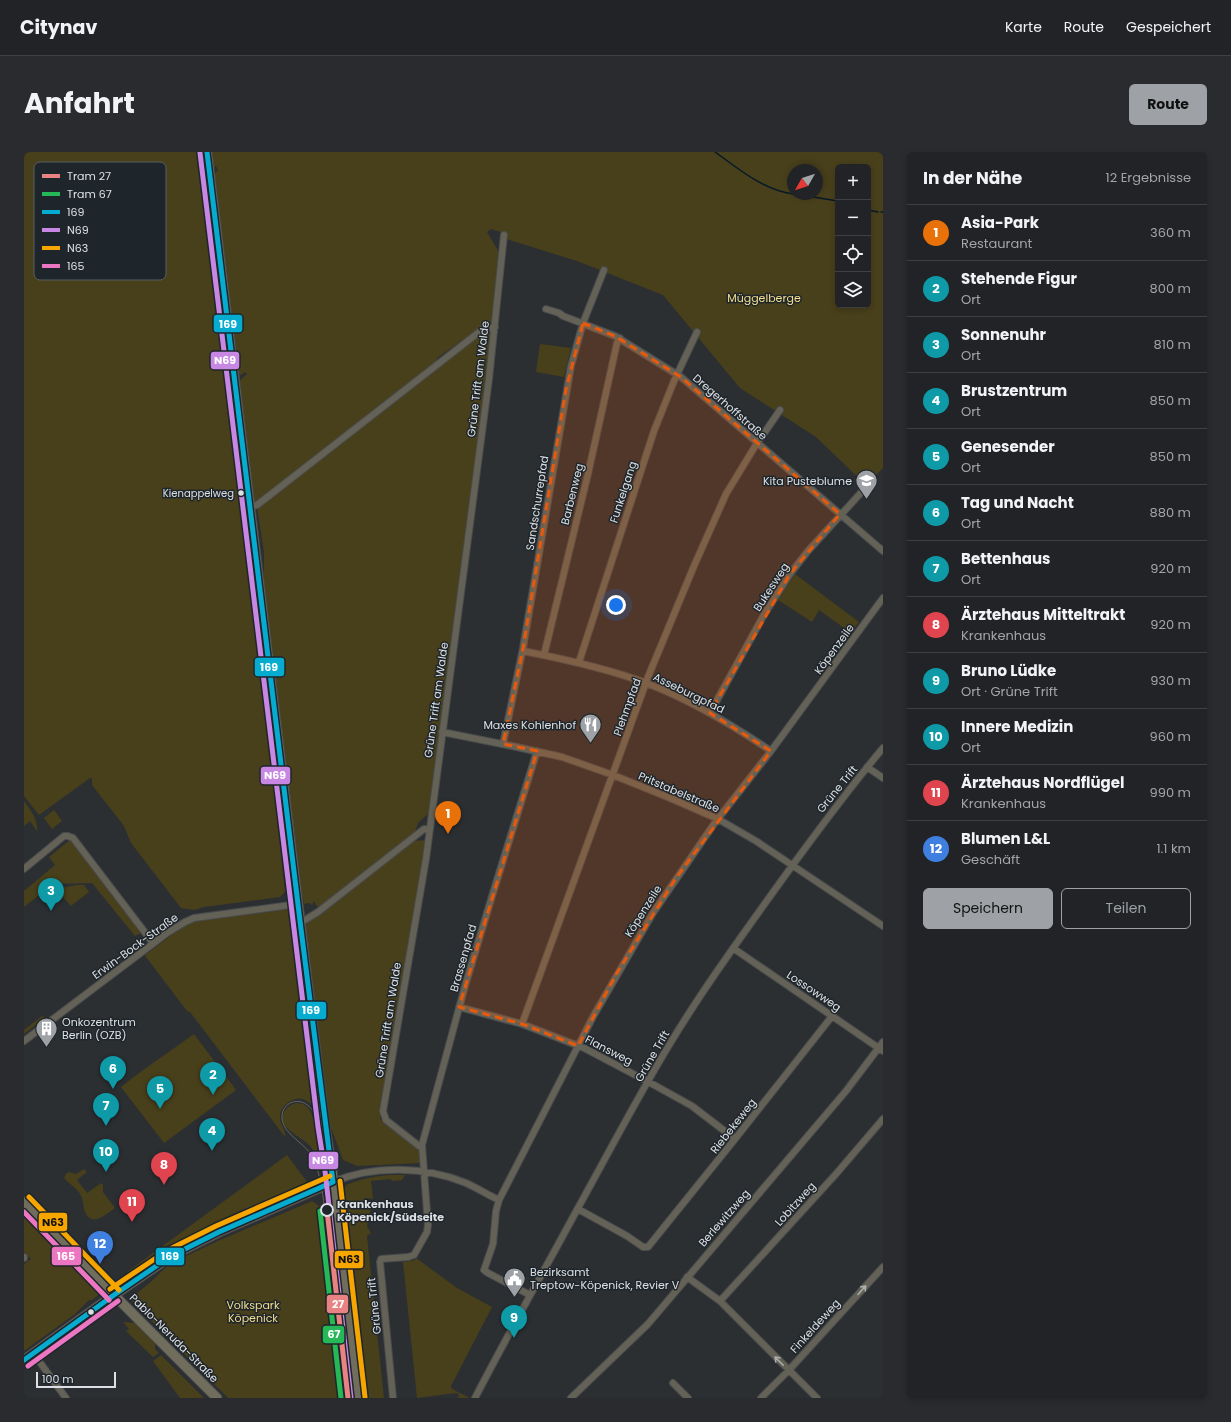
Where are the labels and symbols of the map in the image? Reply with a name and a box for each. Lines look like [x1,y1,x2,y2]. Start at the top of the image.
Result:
legend [34,162,166,280]
north arrow [787,164,823,200]
text: Tram 27 [67,168,111,184]
text: Tram 67 [67,186,112,202]
text: 169 [67,204,85,220]
text: N69 [67,222,89,238]
text: N63 [67,240,88,256]
text: 165 [67,258,85,274]
park label: Müggelberge [727,290,801,306]
line badge: 169 [213,314,243,333]
text: 169 [219,316,237,332]
street label: Grüne Trift am Walde [463,320,493,438]
line badge: N69 [210,351,240,370]
text: N69 [214,352,236,368]
street label: Dregerhoffstraße [689,370,771,444]
street label: Sandschurrepfad [522,454,552,552]
street label: Funkelgang [605,459,641,525]
street label: Barbenweg [557,462,587,526]
school or university icon: Kita Pusteblume [854,468,880,501]
place label: Kita Pusteblume [763,473,852,489]
place label: Kienappelweg [163,486,234,501]
marker: Kienappelweg [236,488,246,498]
street label: Bukesweg [749,559,793,615]
your location [606,595,626,615]
street label: Köpenzeile [810,620,858,678]
street label: Grüne Trift am Walde [420,641,452,759]
line badge: 169 [254,657,285,677]
text: 169 [260,659,278,675]
street label: Asseburgpfad [651,669,727,717]
street label: Plehmpfad [609,676,645,738]
restaurant icon: Maxes Kohlenhof [578,712,604,745]
place label: Maxes Kohlenhof [483,717,576,733]
street label: Grüne Trift [813,762,861,816]
line badge: N69 [260,766,291,785]
text: N69 [264,767,286,783]
street label: Pritstabelstraße [636,768,722,816]
pin: 1 [435,801,461,834]
pin: 3 [38,878,64,911]
street label: Köpenzeile [621,882,666,940]
street label: Erwin-Bock-Straße [89,909,182,983]
street label: Brassenpfad [446,922,480,994]
street label: Grüne Trift am Walde [371,961,405,1079]
street label: Lossowweg [784,967,844,1015]
line badge: 169 [296,1001,327,1020]
text: 169 [302,1002,320,1018]
place label: Onkozentrum Berlin (OZB) [62,1014,136,1043]
building icon: Onkozentrum Berlin (OZB) [34,1015,60,1048]
street label: Grüne Trift [631,1027,673,1085]
street label: Flansweg [582,1031,636,1069]
pin: 6 [100,1056,126,1089]
pin: 2 [200,1062,226,1095]
pin: 5 [147,1076,173,1109]
pin: 7 [93,1093,119,1126]
street label: Riebekeweg [706,1095,760,1157]
pin: 4 [199,1118,225,1151]
pin: 10 [93,1139,119,1172]
line badge: N69 [308,1151,339,1170]
pin: 8 [151,1152,177,1185]
text: N69 [312,1152,334,1168]
street label: Lobitzweg [771,1179,819,1229]
street label: Berlewitzweg [695,1186,753,1250]
pin: 11 [119,1189,145,1222]
place label: Krankenhaus Köpenick/Südseite [337,1196,444,1225]
marker: Krankenhaus Köpenick/Südseite [320,1203,334,1217]
line badge: N63 [38,1212,68,1232]
text: N63 [42,1214,64,1230]
pin: 12 [87,1231,113,1264]
line badge: 165 [51,1246,82,1266]
line badge: 169 [155,1247,185,1266]
text: 165 [57,1248,75,1264]
text: 169 [161,1248,179,1264]
line badge: N63 [334,1250,364,1269]
text: N63 [338,1251,360,1267]
place label: Bezirksamt Treptow-Köpenick, Revier V [530,1264,680,1293]
public building icon: Bezirksamt Treptow-Köpenick, Revier V [501,1265,527,1298]
street label: Grüne Trift [363,1277,385,1335]
one-way arrow [858,1285,867,1295]
street label: Pablo-Neruda-Straße [126,1290,222,1386]
line badge: 27 [326,1294,349,1314]
street label: Finkeldeweg [786,1295,844,1357]
text: 27 [332,1296,344,1312]
park label: Volkspark Köpenick [226,1297,280,1326]
pin: 9 [501,1305,527,1338]
unlabelled marker [86,1307,96,1317]
line badge: 67 [322,1325,345,1344]
text: 67 [328,1326,341,1342]
one-way arrow [774,1356,784,1366]
scale bar [36,1370,116,1389]

